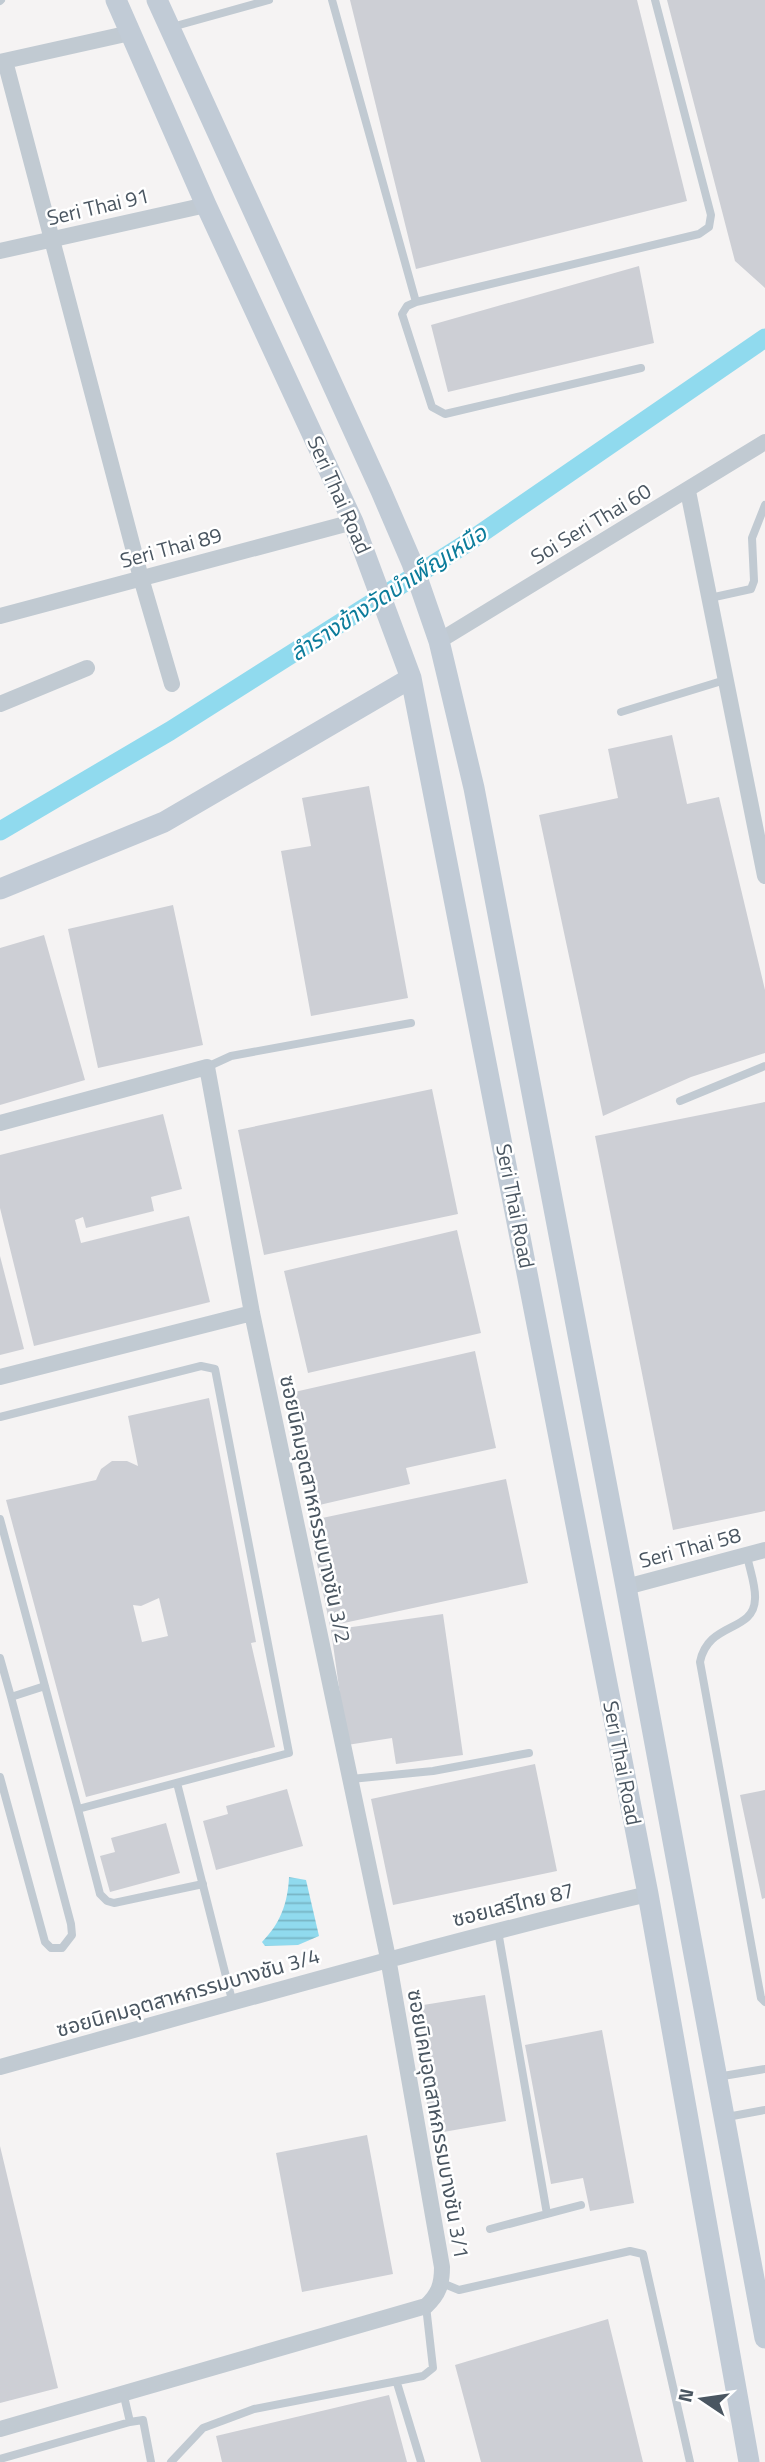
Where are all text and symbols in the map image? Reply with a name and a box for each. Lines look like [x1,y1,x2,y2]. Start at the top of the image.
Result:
street label: Seri Thai 91 [43,179,152,233]
street label: Seri Thai Road [300,431,380,559]
street label: Soi Seri Thai 60 [524,474,657,572]
water label: ลำรางข้างวัดบำเพ็ญเหนือ [282,515,494,670]
street label: Seri Thai 89 [116,518,225,576]
street label: Seri Thai Road [488,1141,544,1271]
street label: ซอยนิคมอุตสาหกรรมบางชัน 3/2 [272,1372,360,1646]
street label: Seri Thai 58 [635,1518,744,1576]
street label: Seri Thai Road [595,1698,651,1828]
street label: ซอยเสรีไทย 87 [449,1873,577,1935]
street label: ซอยนิคมอุตสาหกรรมบางชัน 3/4 [52,1939,323,2045]
street label: ซอยนิคมอุตสาหกรรมบางชัน 3/1 [400,1987,478,2261]
north arrow [667,2364,737,2434]
text: N [669,2385,701,2405]

